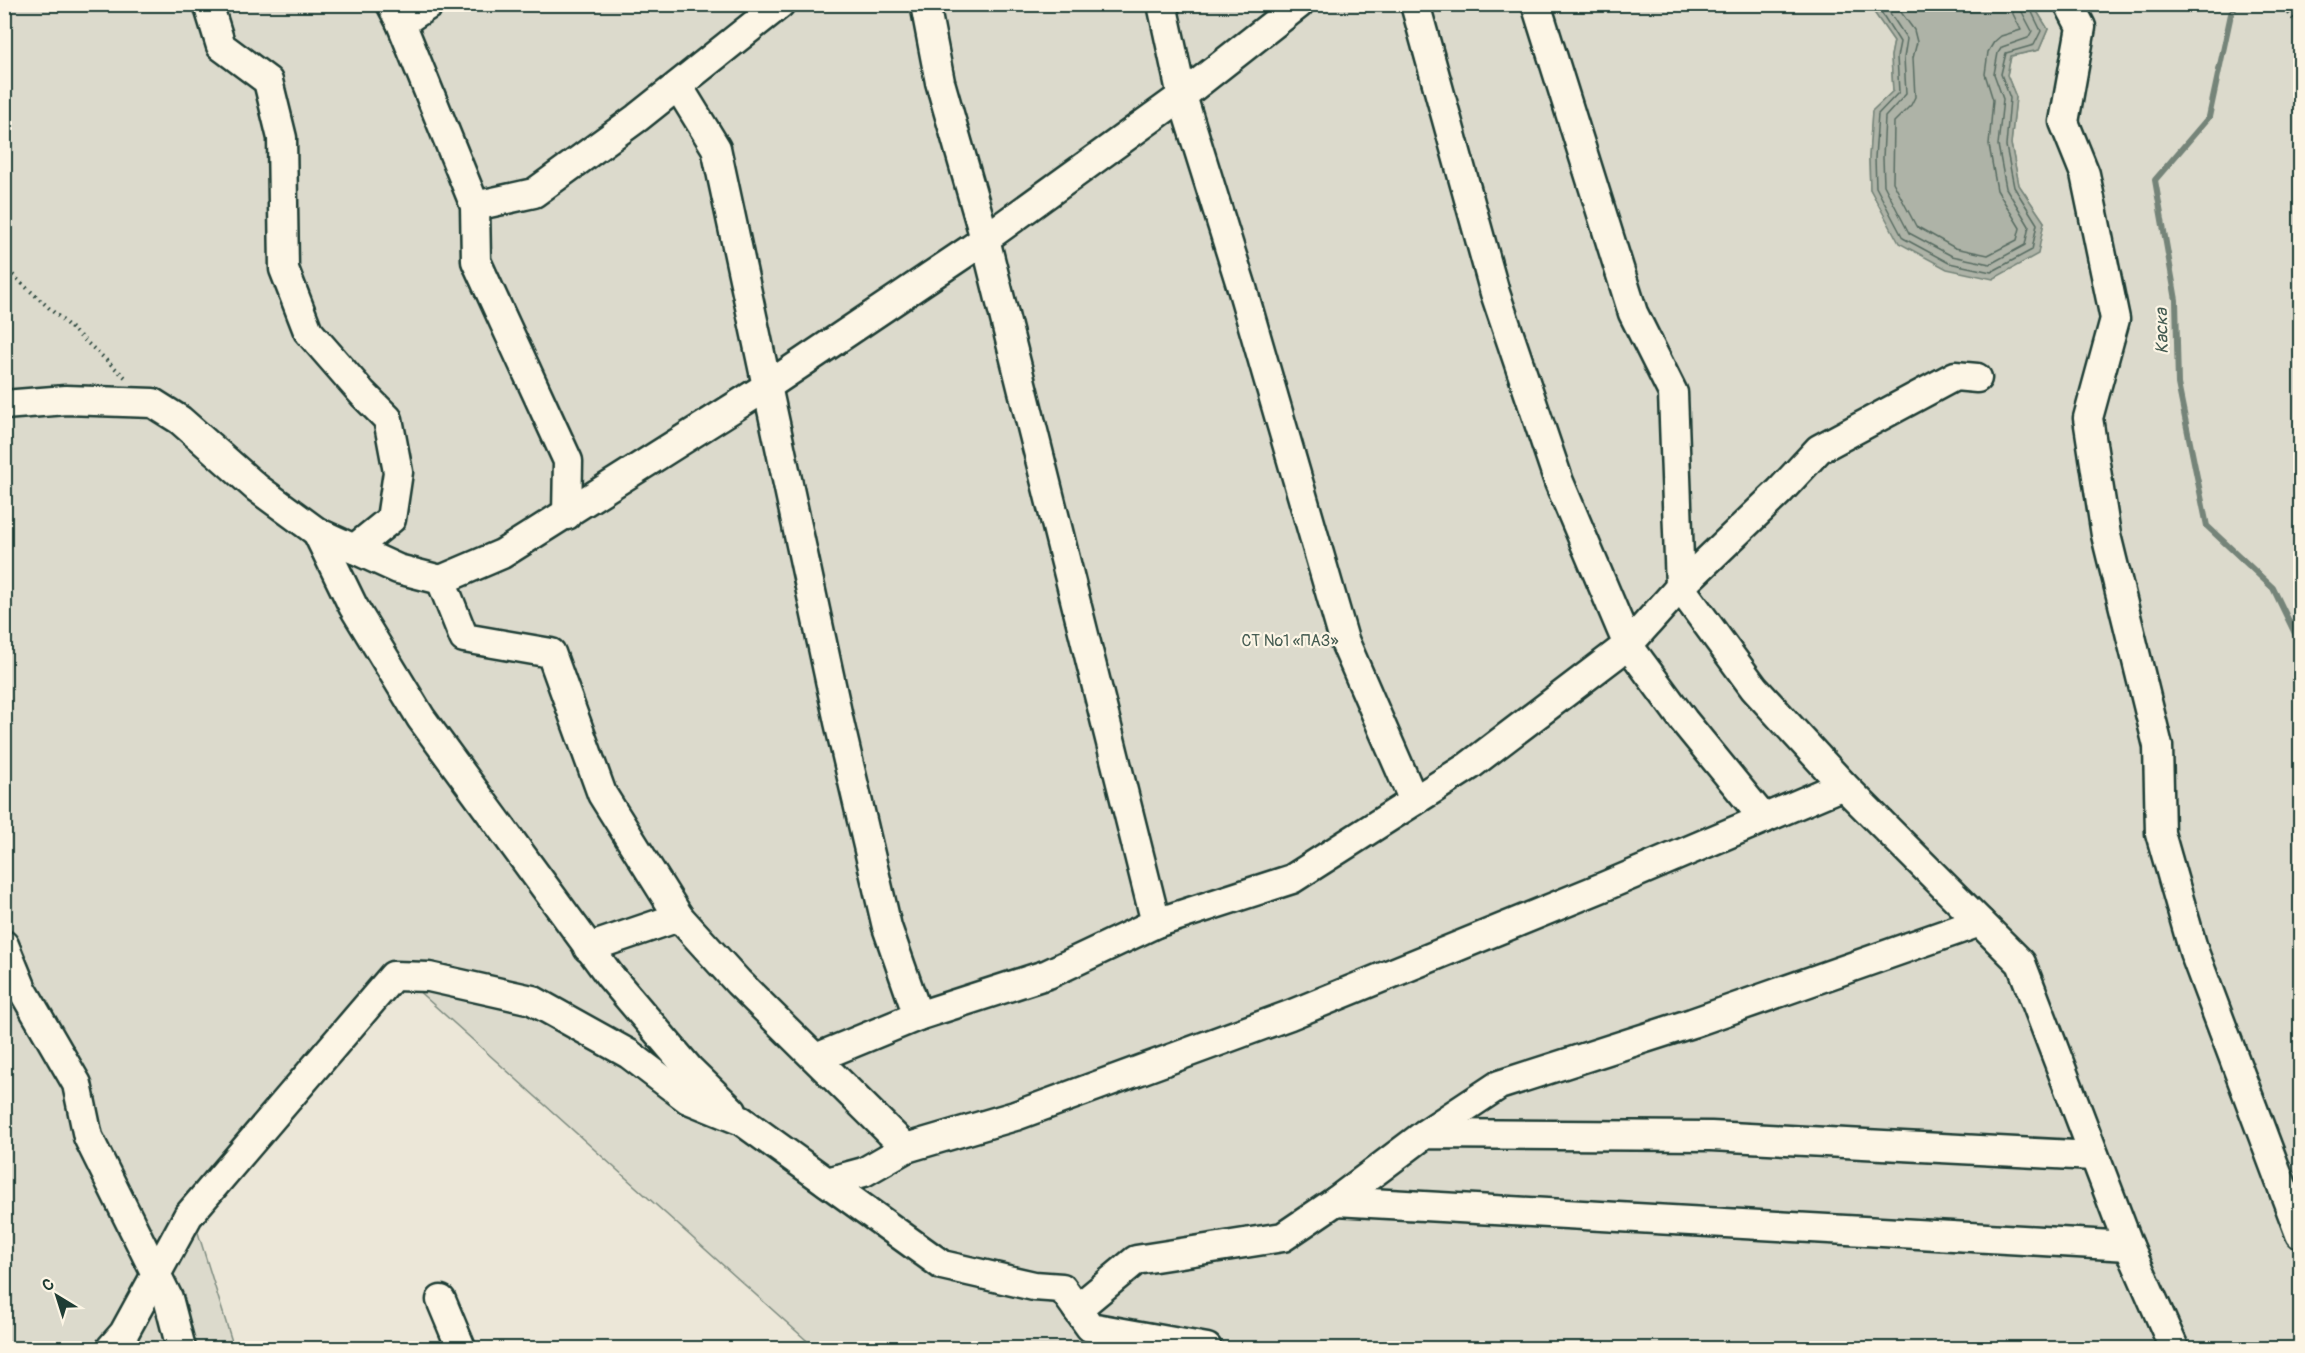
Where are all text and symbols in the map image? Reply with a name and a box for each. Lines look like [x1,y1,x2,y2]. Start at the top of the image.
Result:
water label: Каска [2150,306,2174,354]
park label: СТ №1 «ПАЗ» [1241,631,1339,651]
north arrow [27,1266,87,1326]
text: С [38,1274,59,1296]

